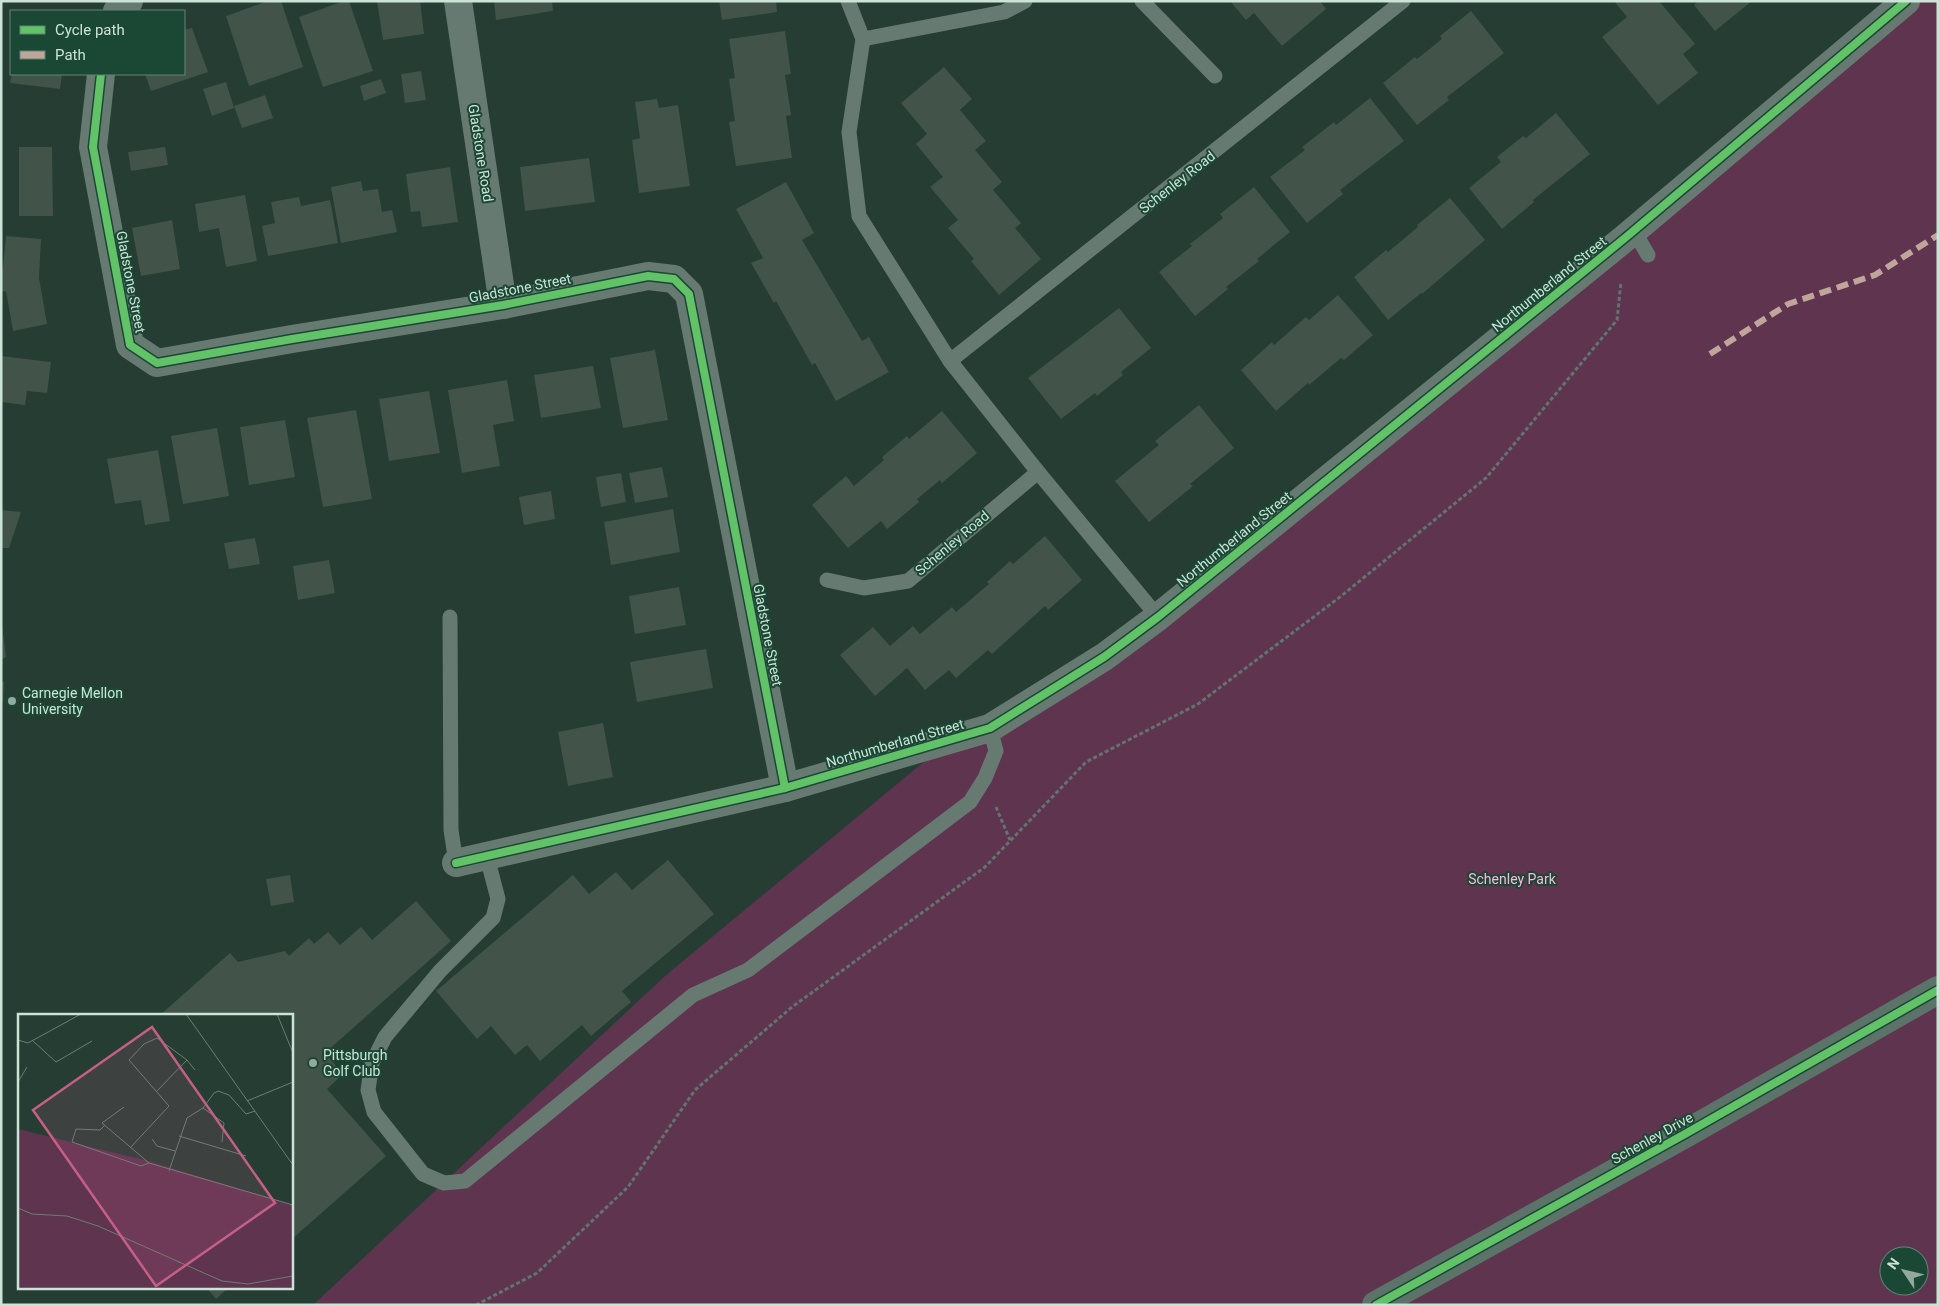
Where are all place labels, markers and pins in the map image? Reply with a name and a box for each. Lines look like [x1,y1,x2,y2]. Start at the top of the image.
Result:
place label: Carnegie Mellon University [22,685,123,717]
marker: Carnegie Mellon University [6,695,18,707]
place label: Pittsburgh Golf Club [323,1047,387,1079]
marker: Pittsburgh Golf Club [307,1057,319,1069]

